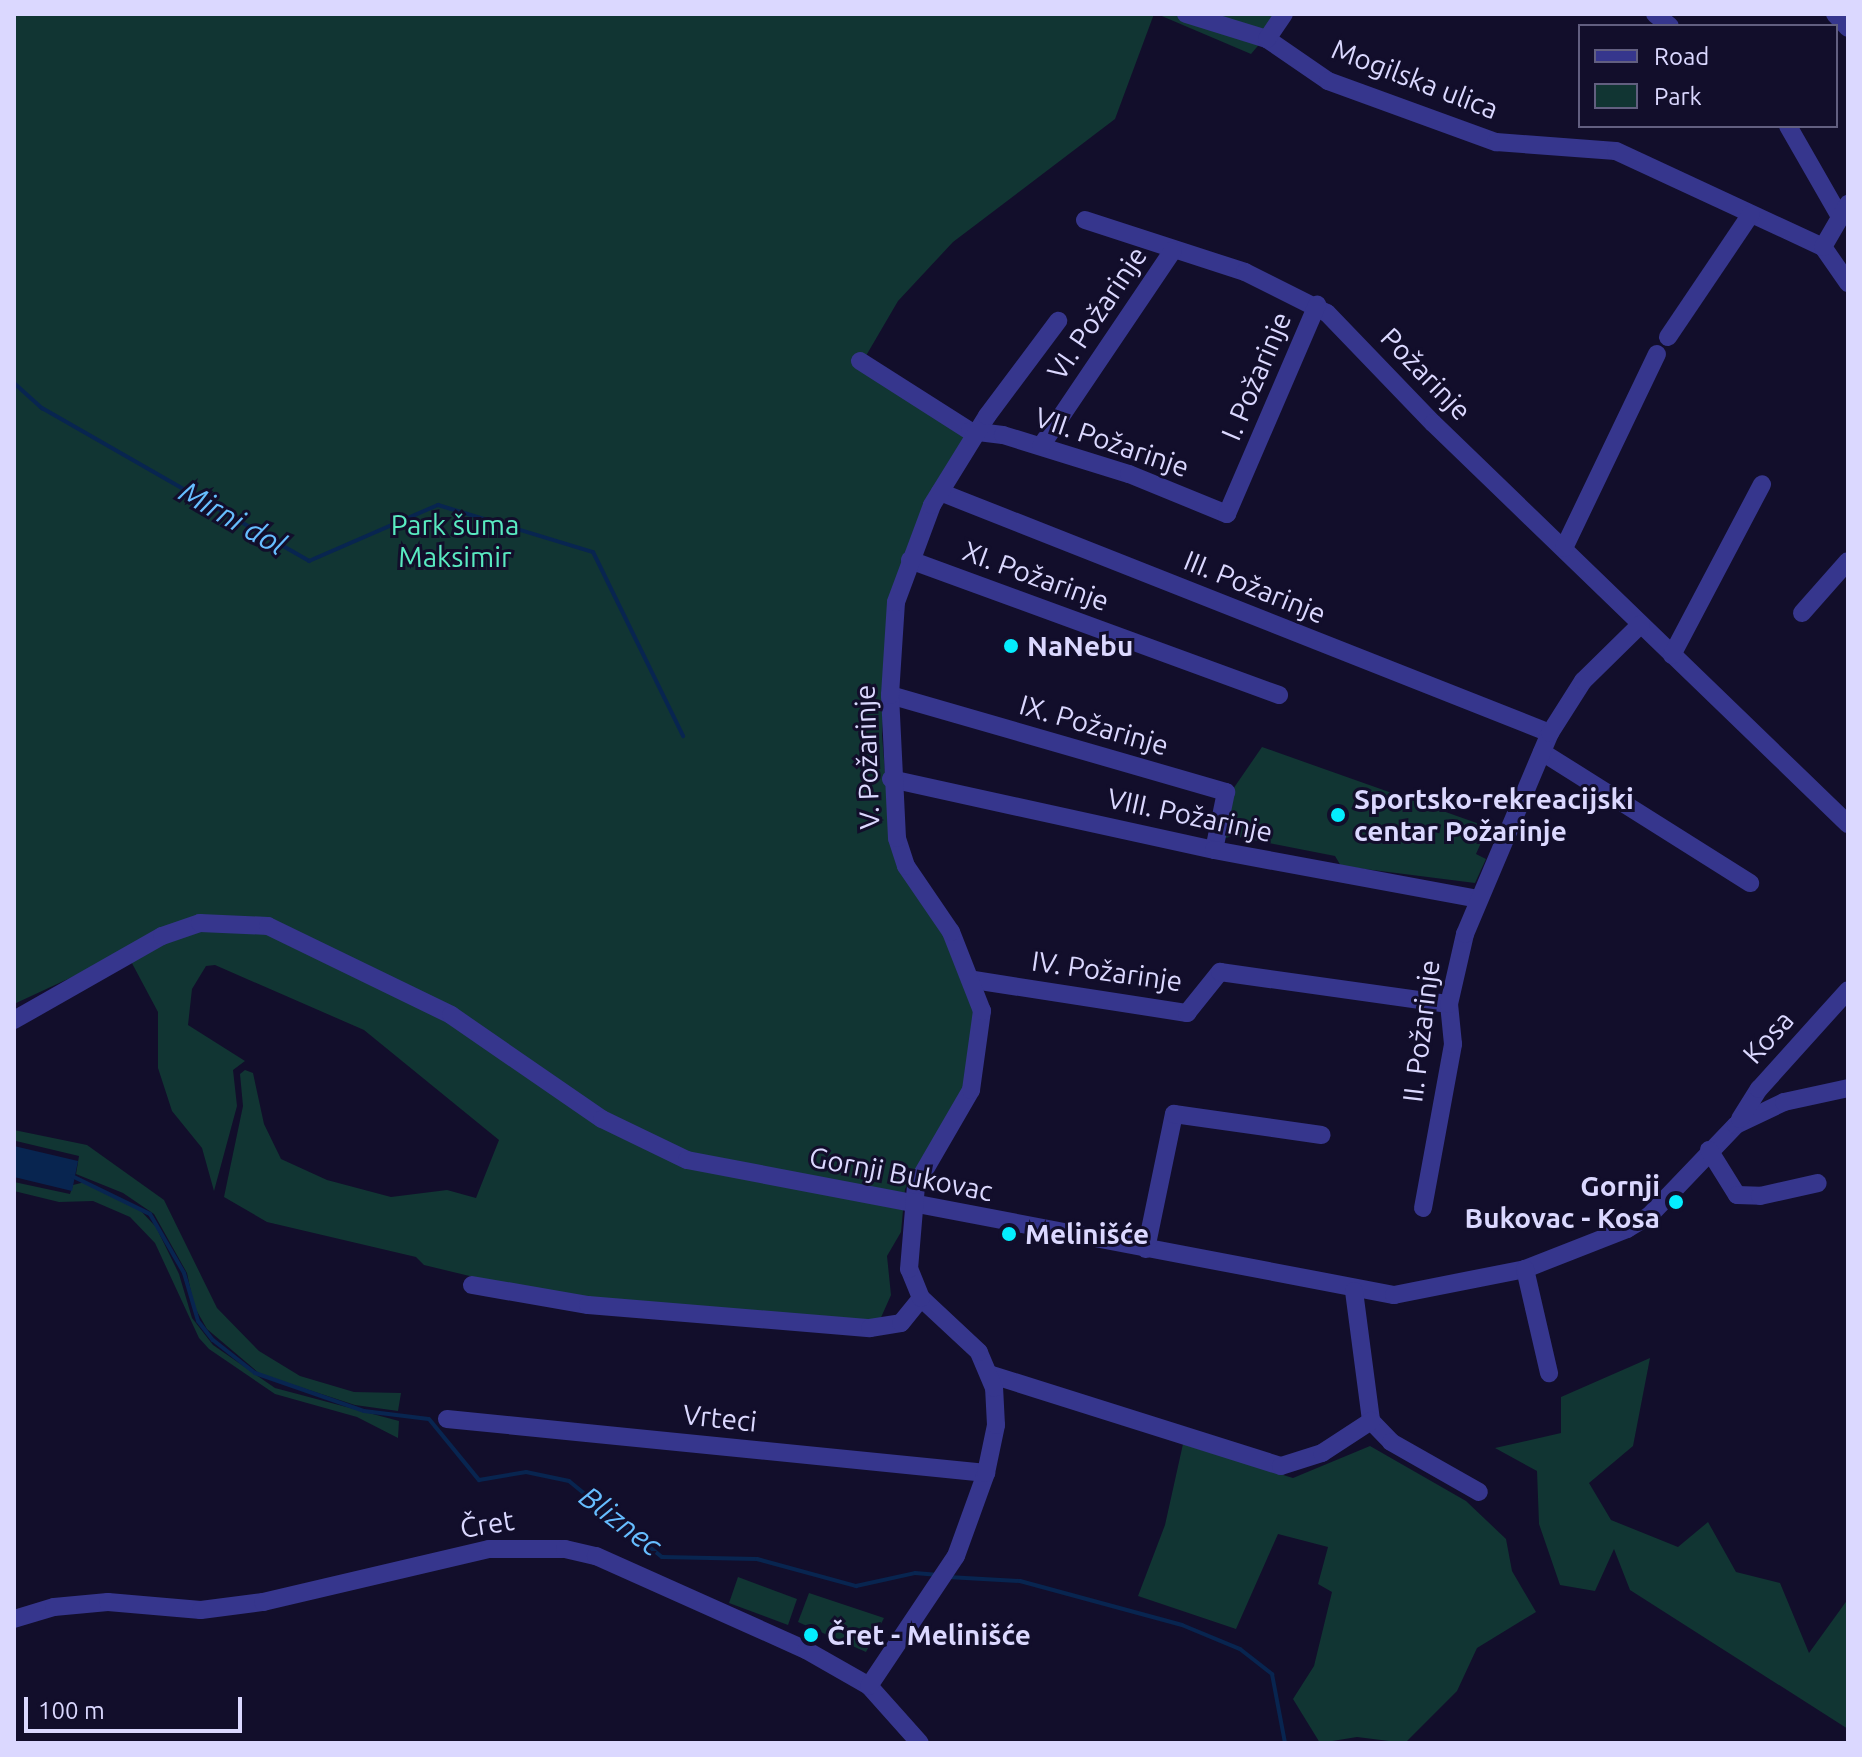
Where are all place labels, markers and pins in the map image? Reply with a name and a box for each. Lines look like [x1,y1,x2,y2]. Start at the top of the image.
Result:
place label: NaNebu [1027,629,1133,663]
marker: NaNebu [1002,637,1020,655]
place label: Sportsko-rekreacijski centar Požarinje [1354,782,1634,848]
marker: Sportsko-rekreacijski centar Požarinje [1329,806,1347,824]
place label: Gornji Bukovac - Kosa [1465,1169,1660,1235]
marker: Gornji Bukovac - Kosa [1667,1193,1685,1211]
place label: Melinišće [1025,1217,1149,1251]
marker: Melinišće [1000,1225,1018,1243]
place label: Čret - Melinišće [827,1618,1031,1652]
marker: Čret - Melinišće [802,1626,820,1644]

